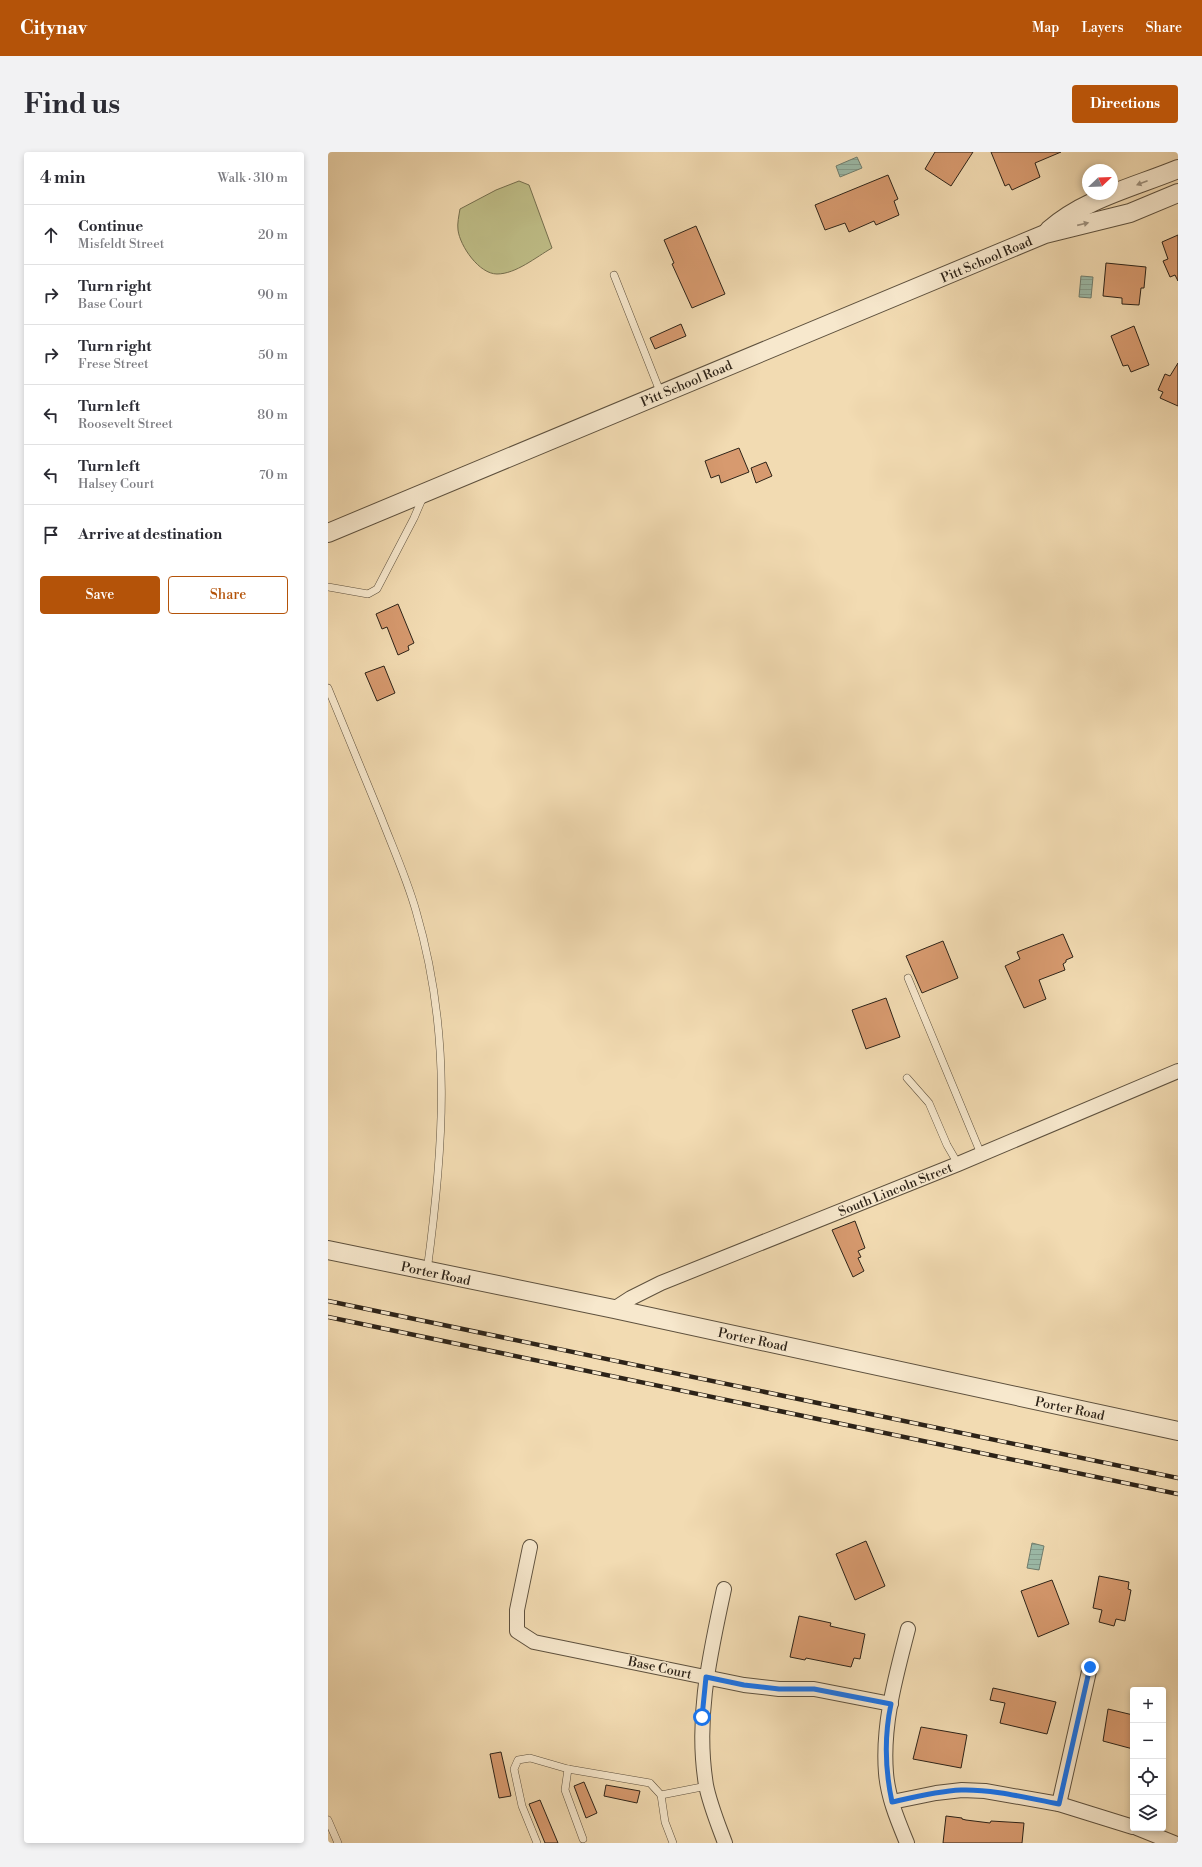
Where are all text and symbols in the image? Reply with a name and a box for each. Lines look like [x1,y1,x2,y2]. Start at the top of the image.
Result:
text: Citynav [20,16,87,40]
text: Map [1032,19,1059,37]
text: Layers [1081,19,1124,37]
text: Share [1146,19,1182,37]
button: Directions [1072,85,1178,123]
text: Find us [24,87,120,122]
north arrow [1082,164,1118,200]
text: 4 min [40,167,85,189]
text: Walk · 310 m [218,170,288,186]
one-way arrow [1135,180,1147,186]
text: Continue [78,217,143,236]
one-way arrow [1077,221,1089,227]
icon: ahead [40,224,62,246]
text: 20 m [258,227,288,243]
street label: Pitt School Road [938,233,1035,286]
text: Misfeldt Street [78,236,164,252]
text: Turn right [78,277,152,296]
icon: right [40,284,62,306]
text: 90 m [257,287,288,303]
text: Base Court [78,296,143,312]
text: Turn right [78,337,152,356]
icon: right [40,344,62,366]
text: 50 m [258,347,288,363]
text: Frese Street [78,356,149,372]
street label: Pitt School Road [638,357,735,410]
text: Turn left [78,397,140,416]
icon: left [40,404,62,426]
text: 80 m [257,407,288,423]
text: Roosevelt Street [78,416,173,432]
text: Turn left [78,457,140,476]
icon: left [40,464,62,486]
text: 70 m [259,467,288,483]
text: Halsey Court [78,476,154,492]
icon: arrive [40,524,62,546]
text: Arrive at destination [78,525,222,544]
button: Save [40,576,160,614]
button: Share [168,576,288,614]
street label: South Lincoln Street [836,1160,955,1220]
street label: Porter Road [399,1259,473,1289]
street label: Porter Road [716,1325,790,1355]
street label: Porter Road [1033,1394,1107,1424]
street label: Base Court [625,1653,694,1683]
route end [1081,1658,1099,1676]
map controls [1130,1687,1166,1831]
button: + [1130,1687,1166,1723]
route start [693,1708,711,1726]
button: − [1130,1723,1166,1759]
button: locate [1130,1759,1166,1795]
button: layers [1130,1795,1166,1831]

